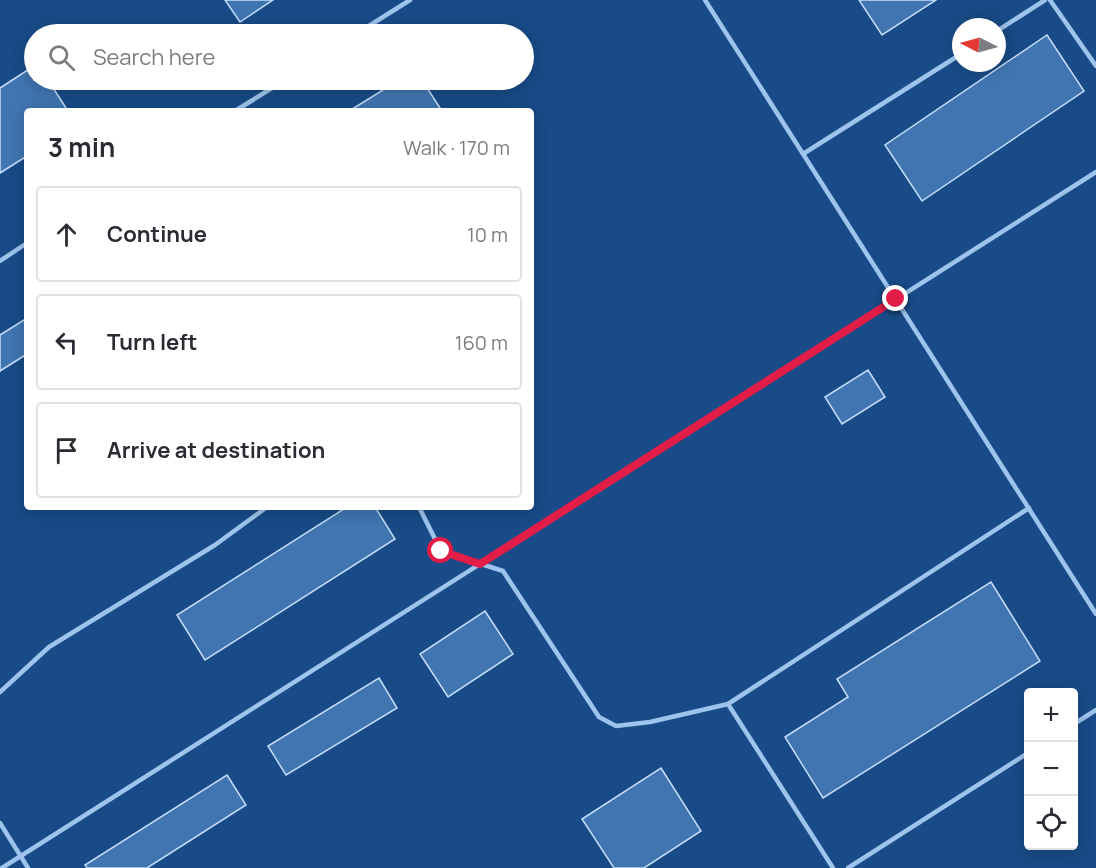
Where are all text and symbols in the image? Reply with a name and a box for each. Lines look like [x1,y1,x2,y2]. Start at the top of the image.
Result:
north arrow [952,18,1006,72]
search box [24,24,534,90]
icon: search [45,41,78,74]
text: Search here [93,42,215,72]
text: 3 min [48,129,115,165]
text: Walk · 170 m [403,134,510,161]
icon: ahead [50,218,83,251]
text: Continue [107,219,207,249]
text: 10 m [467,221,508,248]
route end [882,285,908,311]
icon: left [50,326,83,359]
text: Turn left [107,327,197,357]
text: 160 m [455,329,508,356]
icon: arrive [50,434,83,467]
text: Arrive at destination [107,435,325,465]
route start [427,537,453,563]
map controls [1024,688,1078,850]
button: + [1024,688,1078,742]
button: − [1024,742,1078,796]
button: locate [1024,796,1078,850]

